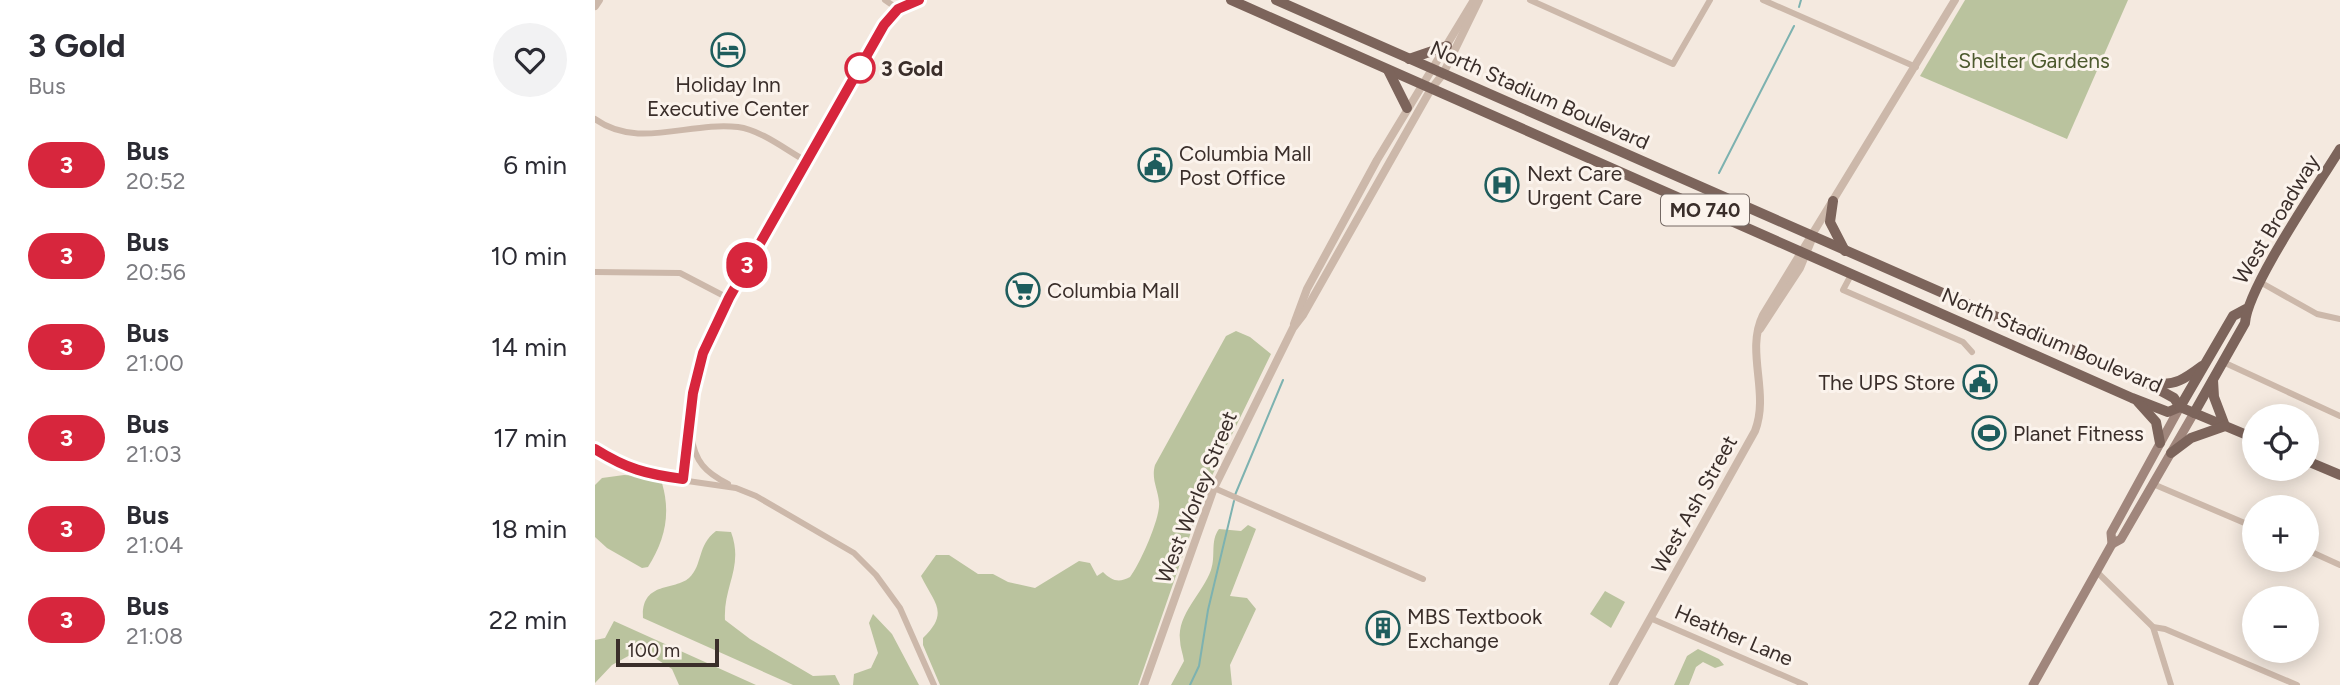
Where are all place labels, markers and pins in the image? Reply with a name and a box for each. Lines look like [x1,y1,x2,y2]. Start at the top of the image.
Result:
hotel icon: Holiday Inn Executive Center [709,31,747,69]
marker: 3 Gold [845,53,875,83]
place label: 3 Gold [881,56,943,81]
place label: Holiday Inn Executive Center [647,72,809,121]
place label: Columbia Mall Post Office [1179,141,1311,190]
public building icon: Columbia Mall Post Office [1136,146,1174,184]
place label: Next Care Urgent Care [1527,161,1642,210]
hospital icon: Next Care Urgent Care [1483,166,1521,204]
supermarket icon: Columbia Mall [1004,271,1042,309]
place label: Columbia Mall [1047,278,1179,303]
public building icon: The UPS Store [1961,363,1999,401]
place label: The UPS Store [1818,370,1955,395]
sports icon: Planet Fitness [1970,414,2008,452]
place label: Planet Fitness [2013,421,2144,446]
place label: MBS Textbook Exchange [1407,604,1543,653]
building icon: MBS Textbook Exchange [1364,609,1402,647]

